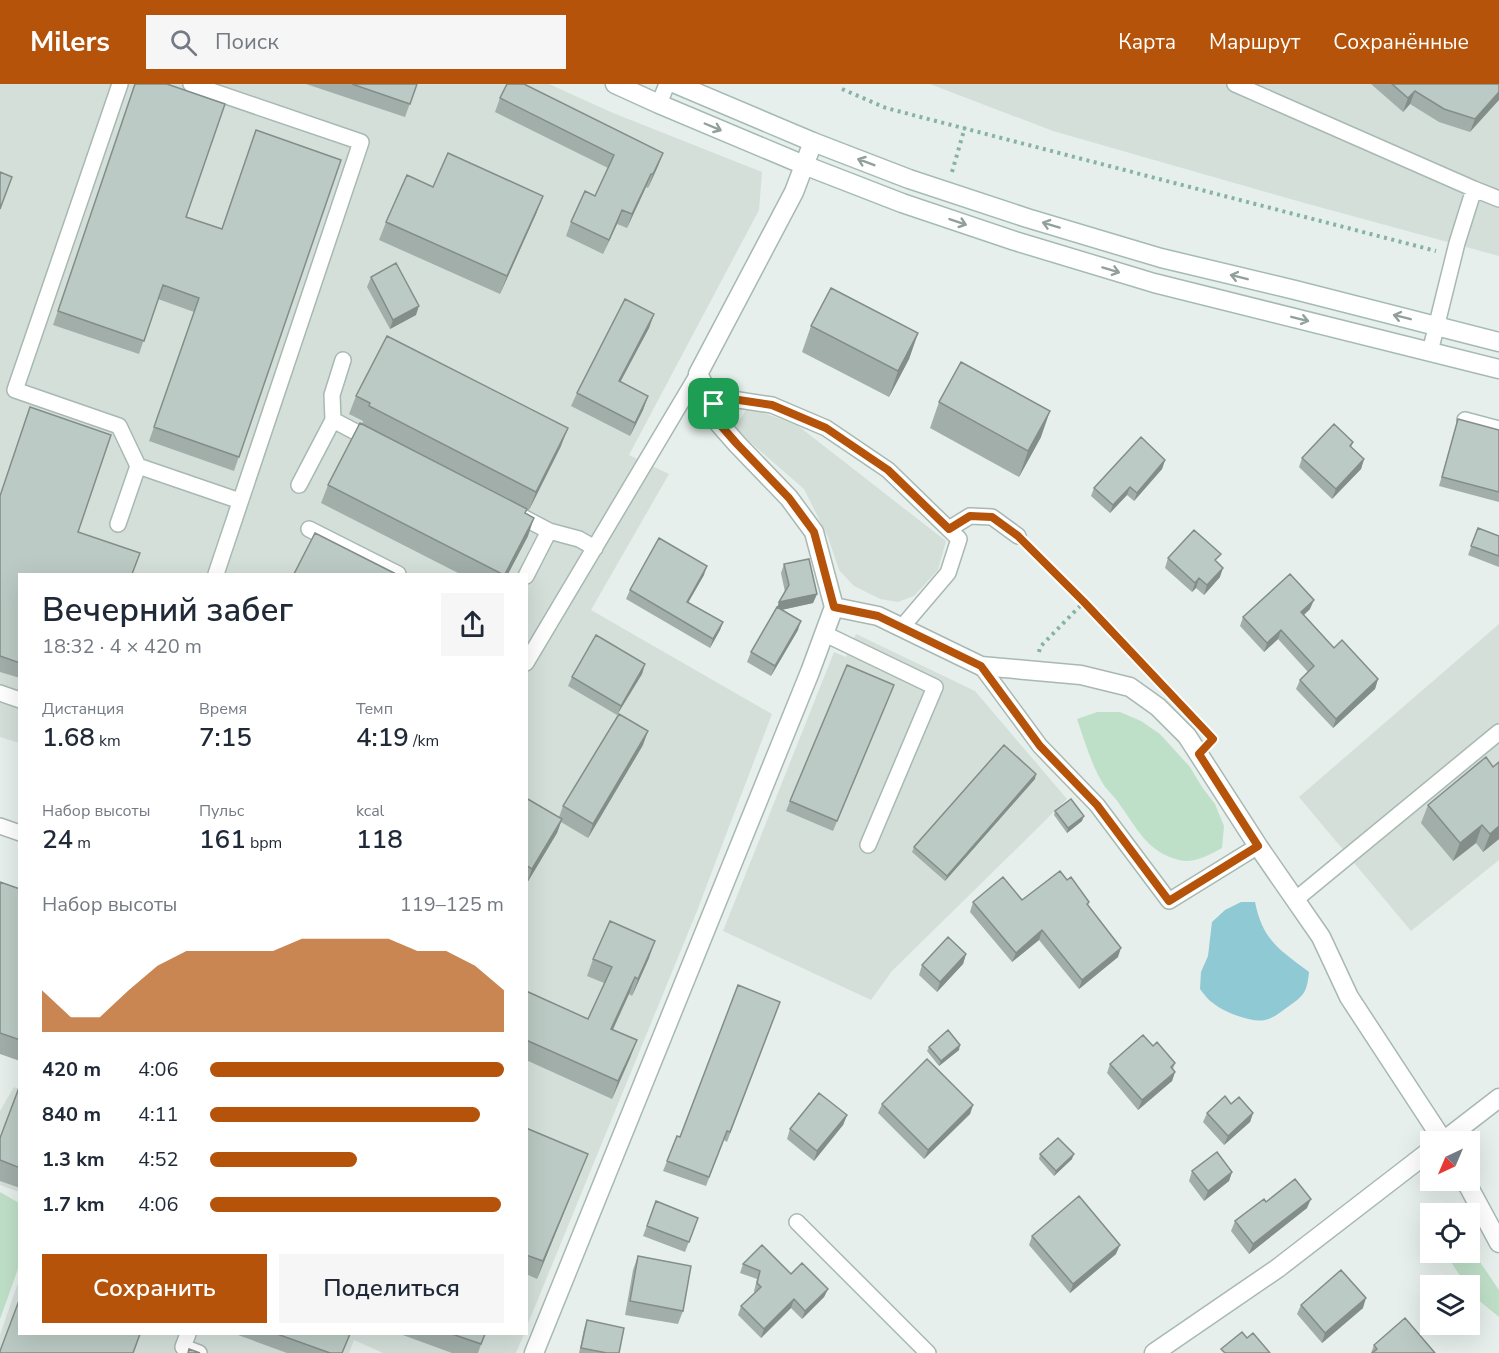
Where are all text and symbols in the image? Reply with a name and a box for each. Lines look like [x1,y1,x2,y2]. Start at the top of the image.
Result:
search box [146,15,566,69]
text: Milers [30,23,110,61]
icon: search [167,26,200,59]
text: Поиск [215,27,279,57]
text: Карта [1118,28,1176,56]
text: Маршрут [1209,28,1300,56]
text: Сохранённые [1333,28,1469,56]
one-way arrow [703,122,721,133]
one-way arrow [857,156,876,167]
one-way arrow [948,217,967,228]
one-way arrow [1042,219,1061,230]
one-way arrow [1101,265,1120,276]
one-way arrow [1229,270,1248,282]
one-way arrow [1392,311,1411,323]
one-way arrow [1290,314,1309,326]
pin [688,378,739,429]
icon: arrive [697,387,730,420]
text: Вечерний забег [42,588,293,633]
button: share [441,593,504,656]
text: 18:32 · 4 × 420 m [42,633,202,660]
text: Дистанция [42,698,124,720]
text: Время [199,698,247,720]
text: Темп [356,698,393,720]
text: 1.68 [42,720,95,755]
text: 7:15 [199,720,252,755]
text: 4:19 [356,720,409,755]
text: km [95,730,121,752]
text: /km [409,730,439,752]
text: Набор высоты [42,800,150,822]
text: Пульс [199,800,244,822]
text: kcal [356,800,384,822]
text: 24 [42,822,73,857]
text: 161 [199,822,246,857]
text: 118 [356,822,403,857]
text: m [73,832,91,854]
text: bpm [246,832,282,854]
text: Набор высоты [42,891,177,918]
text: 119–125 m [400,891,504,918]
text: 420 m [42,1056,101,1083]
text: 4:06 [138,1056,179,1083]
text: 840 m [42,1101,101,1128]
text: 4:11 [138,1101,179,1128]
north arrow [1420,1131,1480,1191]
map controls [1420,1131,1480,1335]
text: 1.3 km [42,1146,105,1173]
text: 4:52 [138,1146,179,1173]
text: 1.7 km [42,1191,105,1218]
text: 4:06 [138,1191,179,1218]
button: locate [1420,1203,1480,1263]
button: Сохранить [42,1254,267,1323]
button: Поделиться [279,1254,504,1323]
button: layers [1420,1275,1480,1335]

